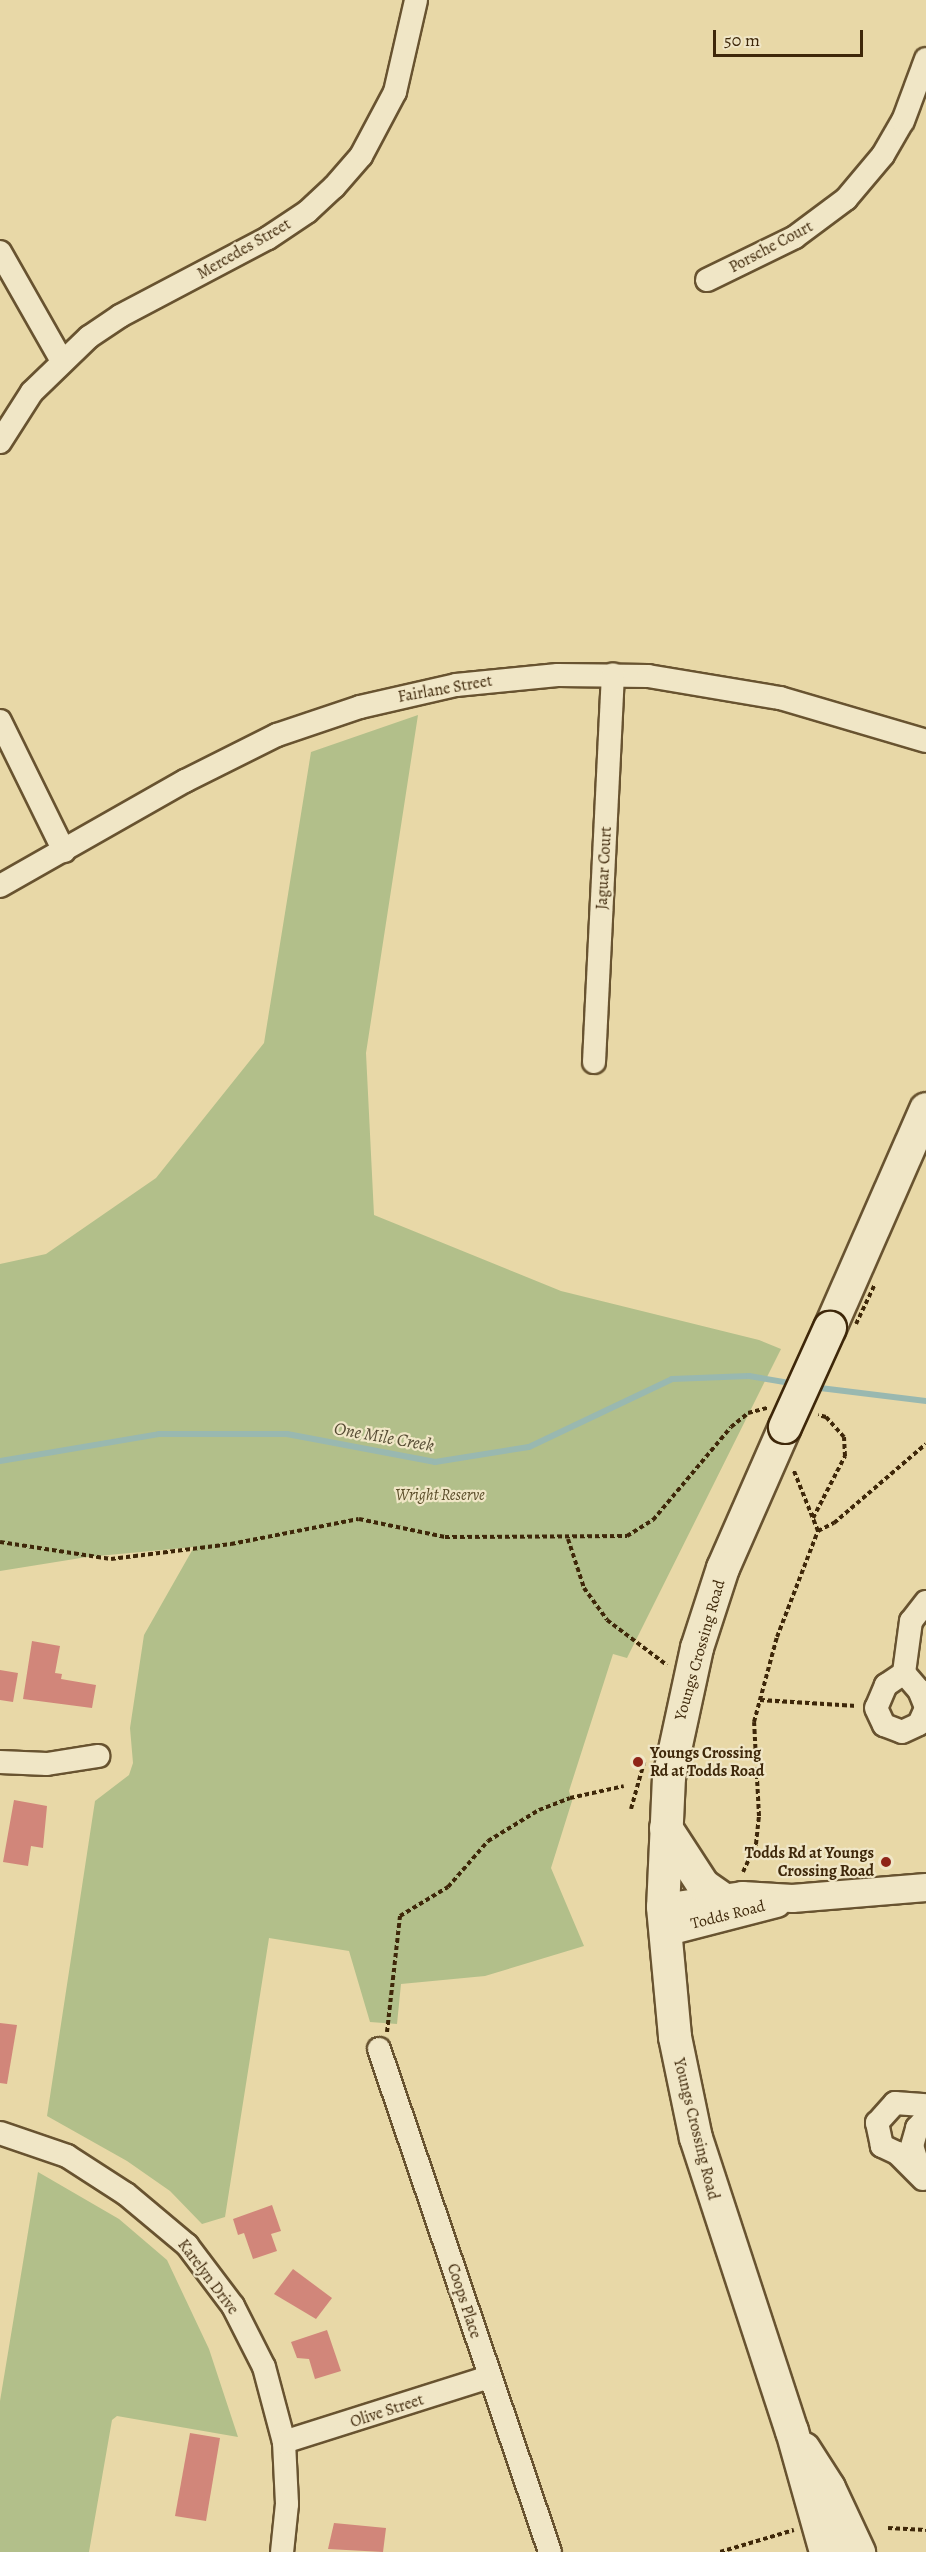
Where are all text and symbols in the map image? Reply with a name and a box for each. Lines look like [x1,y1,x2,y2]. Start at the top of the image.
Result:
scale bar [716,18,866,56]
text: 50 m [724,28,760,52]
street label: Mercedes Street [194,214,294,284]
street label: Porsche Court [726,217,816,277]
street label: Fairlane Street [396,671,494,707]
street label: Jaguar Court [592,826,616,910]
water label: One Mile Creek [332,1418,436,1456]
park label: Wright Reserve [395,1485,485,1505]
street label: Youngs Crossing Road [671,1578,729,1722]
place label: Youngs Crossing Rd at Todds Road [650,1743,764,1781]
marker: Youngs Crossing Rd at Todds Road [631,1755,645,1769]
place label: Todds Rd at Youngs Crossing Road [745,1843,874,1881]
marker: Todds Rd at Youngs Crossing Road [879,1855,893,1869]
street label: Todds Road [689,1897,767,1933]
street label: Youngs Crossing Road [669,2056,723,2202]
street label: Karelyn Drive [173,2236,243,2318]
street label: Coops Place [443,2261,485,2341]
street label: Olive Street [348,2390,426,2432]

